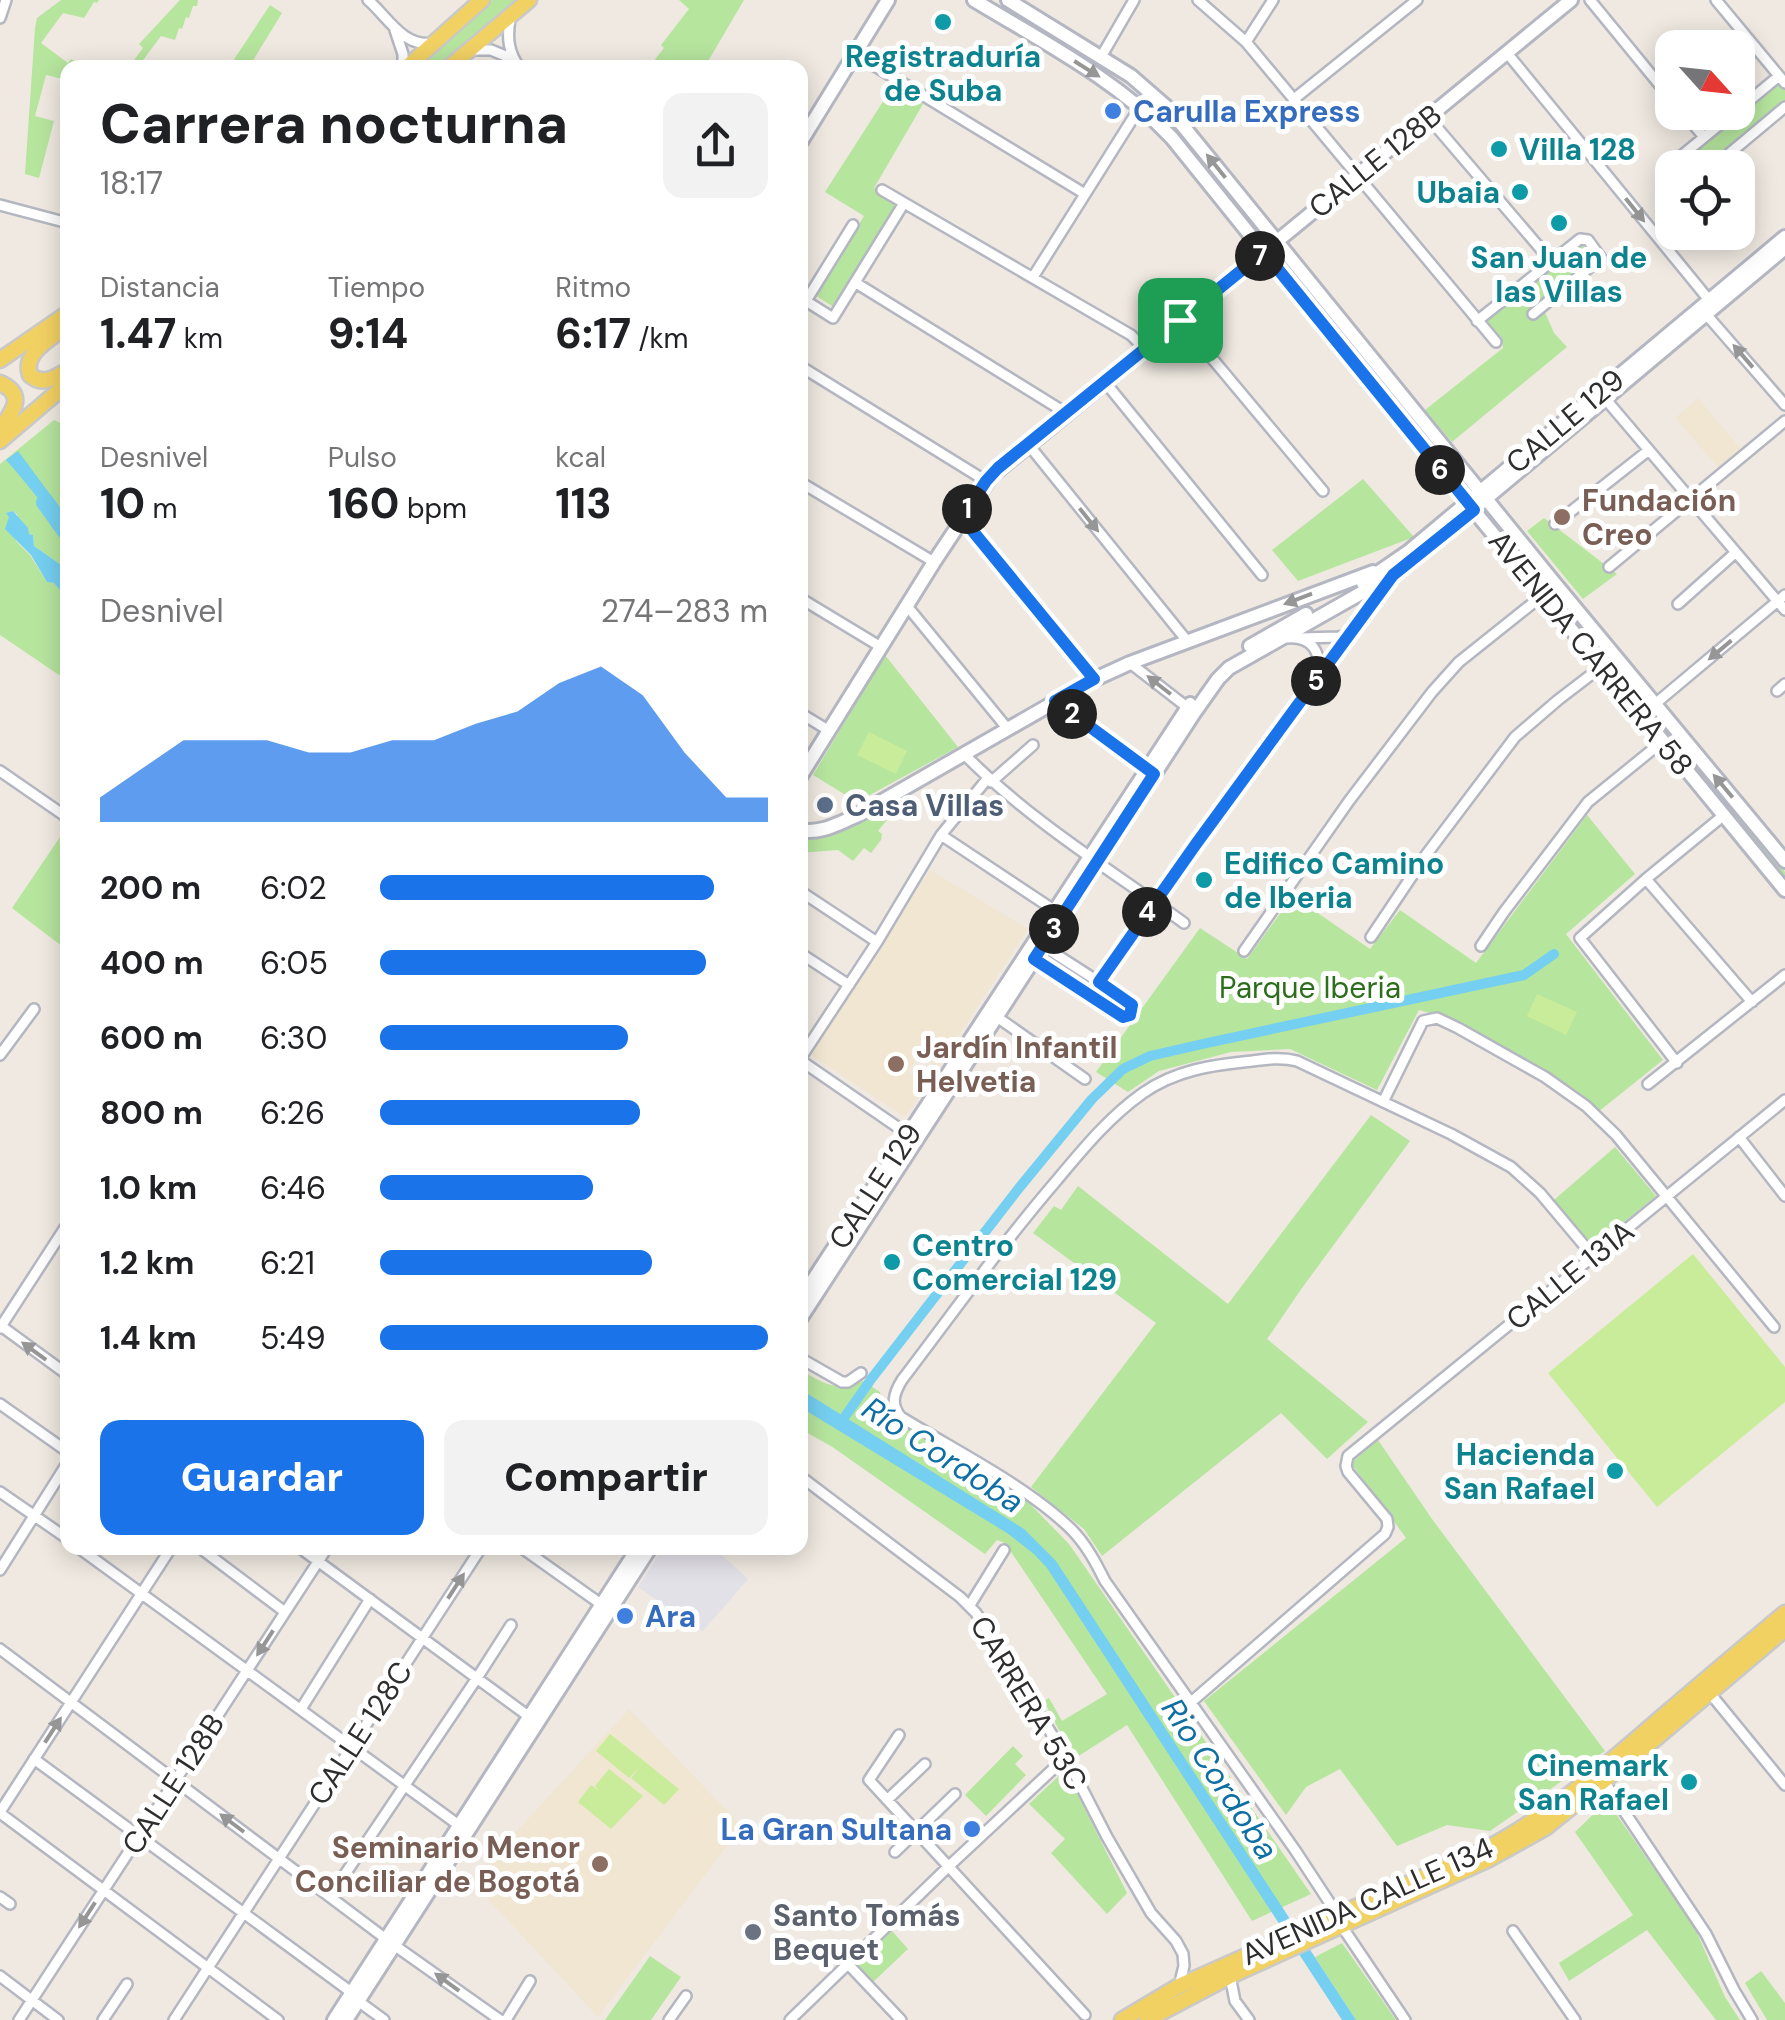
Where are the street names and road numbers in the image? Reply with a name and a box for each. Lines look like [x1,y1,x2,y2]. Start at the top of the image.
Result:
street label: CALLE 128B [1301,96,1449,226]
street label: CALLE 129 [1498,360,1632,482]
street label: AVENIDA CARRERA 58 [1480,522,1702,784]
street label: CALLE 129 [820,1116,930,1256]
street label: CALLE 131A [1498,1212,1642,1338]
street label: CARRERA 53C [962,1609,1096,1797]
street label: CALLE 128C [299,1654,421,1812]
street label: CALLE 128B [113,1706,233,1862]
street label: AVENIDA CALLE 134 [1235,1828,1499,1974]

